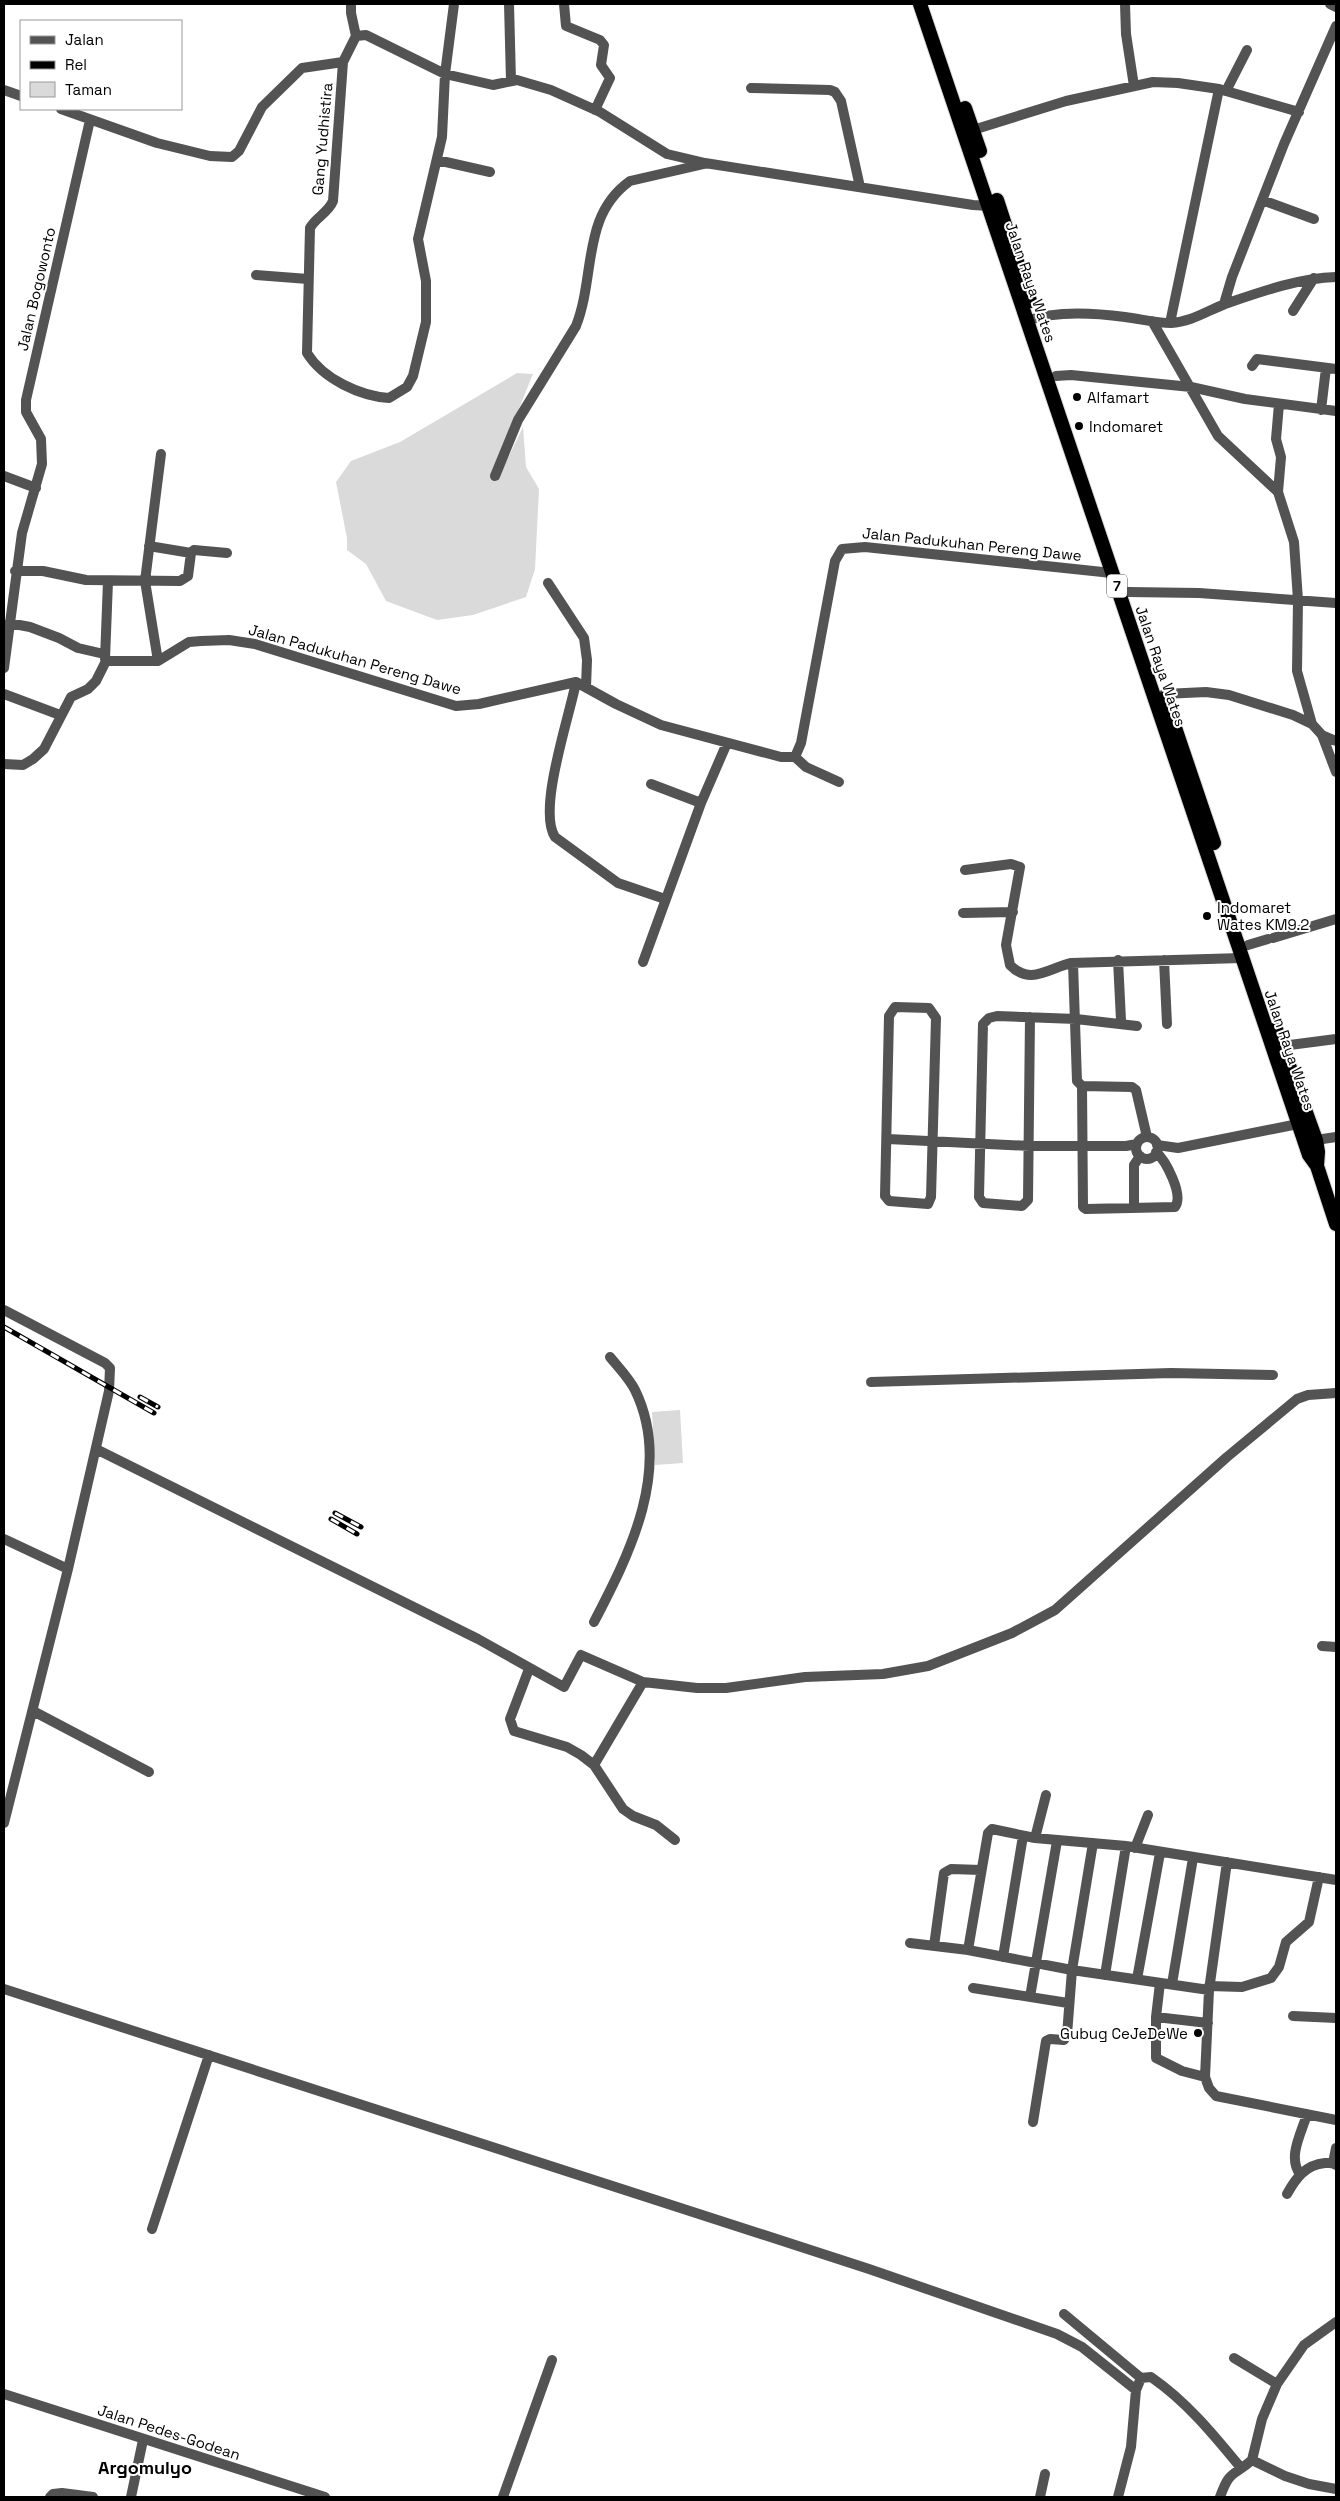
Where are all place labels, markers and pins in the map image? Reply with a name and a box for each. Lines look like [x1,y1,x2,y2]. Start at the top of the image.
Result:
place label: Alfamart [1087,388,1149,407]
marker: Alfamart [1071,391,1083,403]
place label: Indomaret [1089,417,1163,436]
marker: Indomaret [1073,420,1085,432]
place label: Indomaret Wates KM9.2 [1217,898,1309,934]
marker: Indomaret Wates KM9.2 [1201,910,1213,922]
place label: Gubug CeJeDeWe [1060,2024,1188,2043]
marker: Gubug CeJeDeWe [1192,2027,1204,2039]

